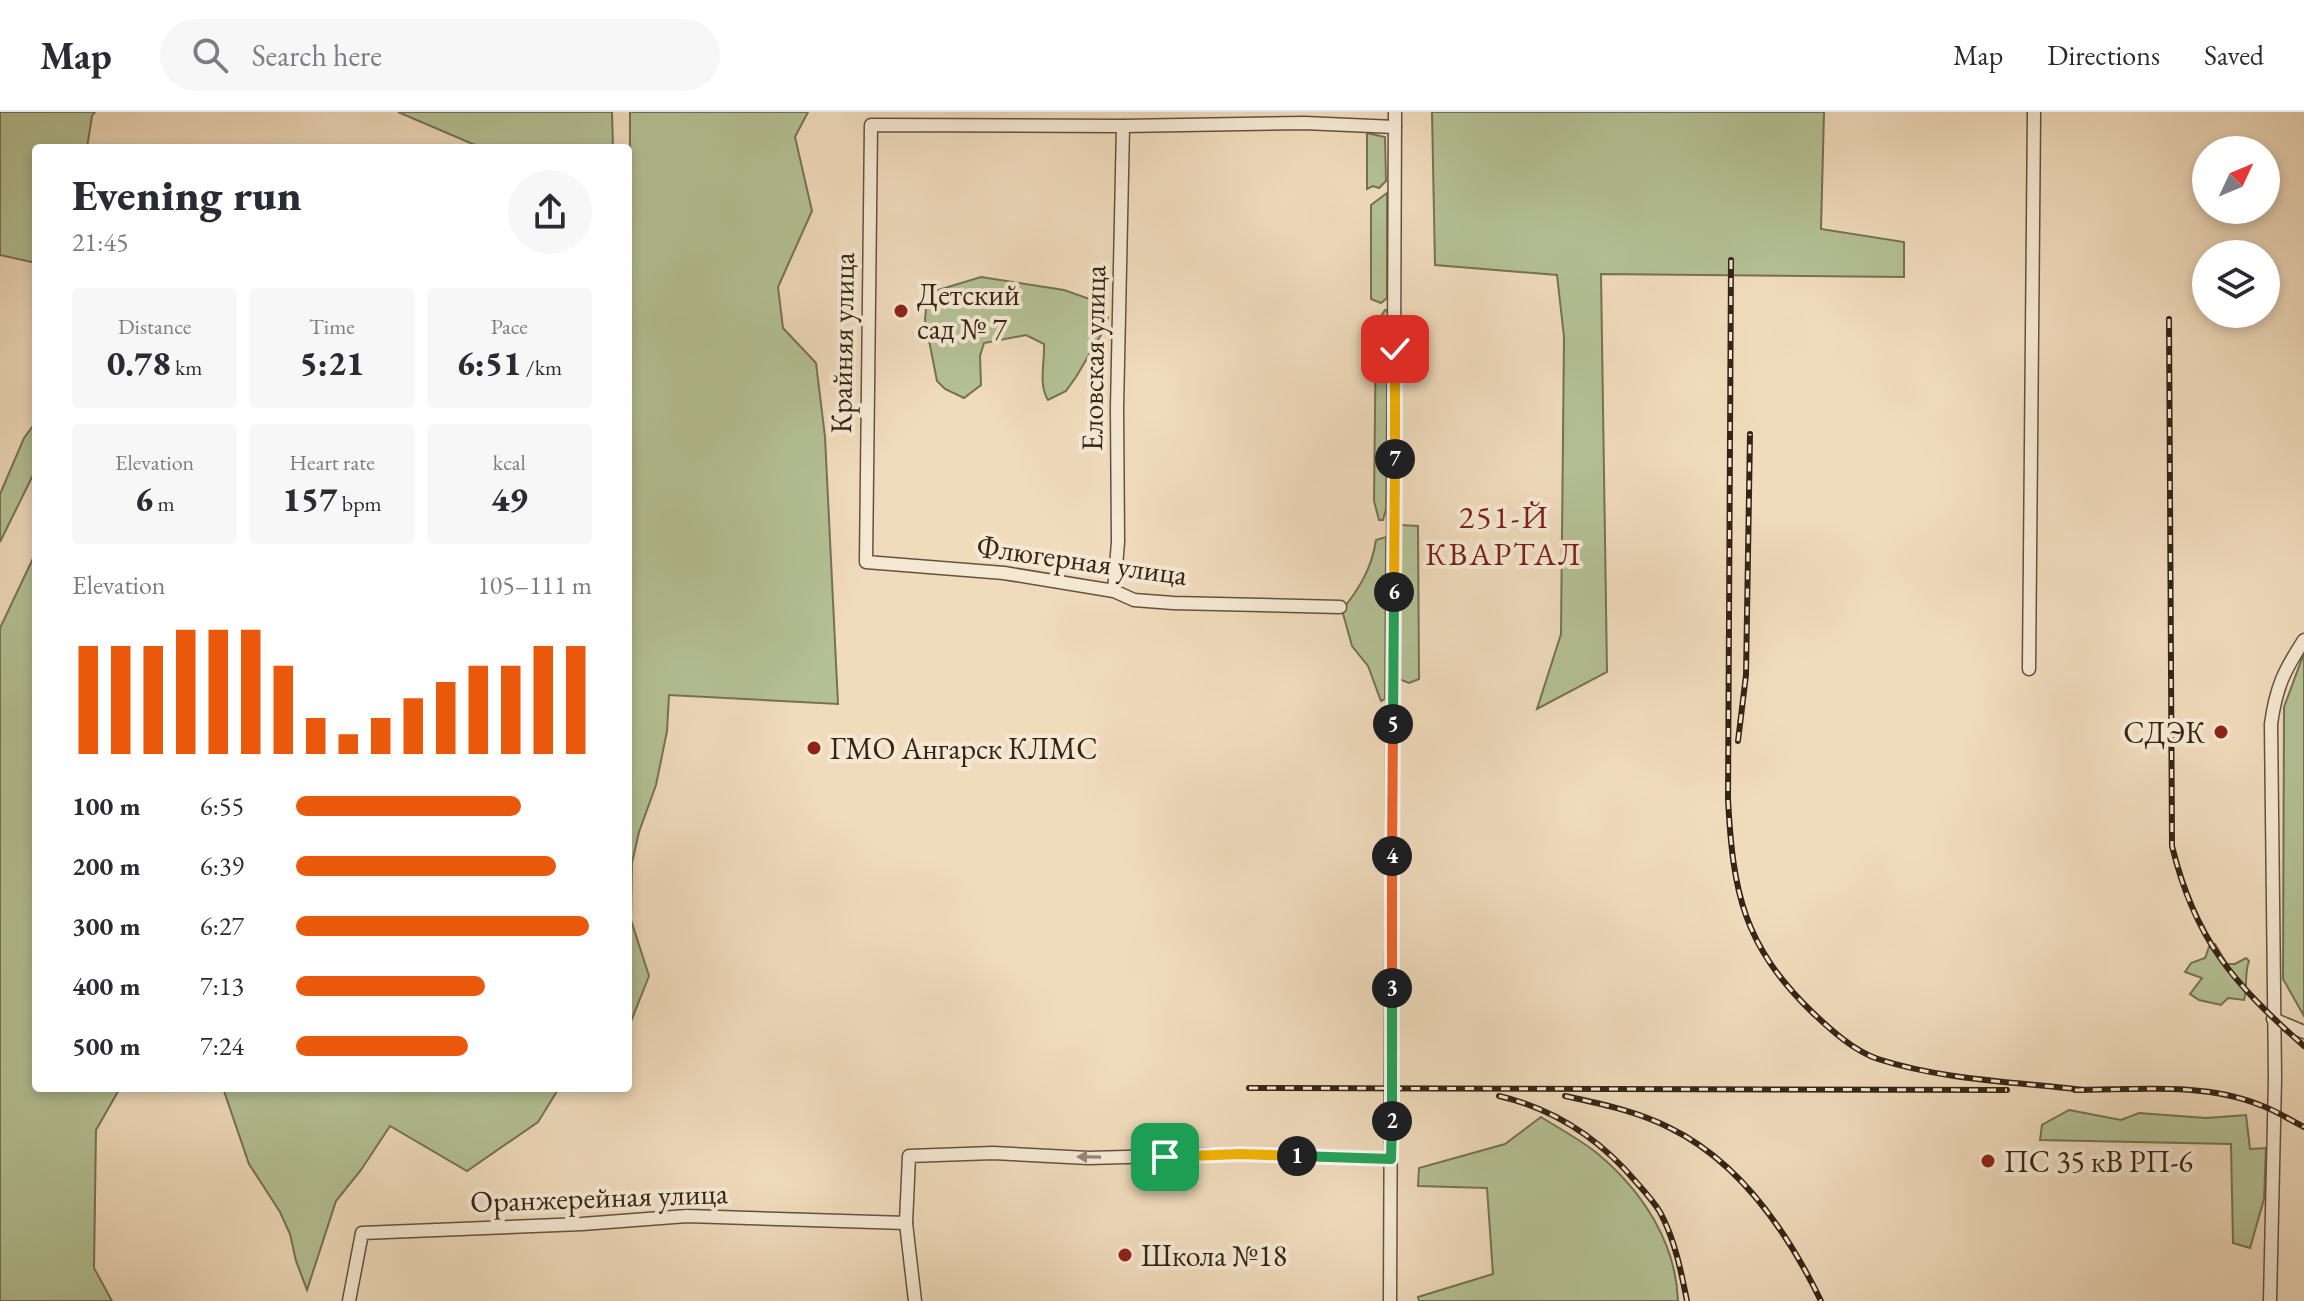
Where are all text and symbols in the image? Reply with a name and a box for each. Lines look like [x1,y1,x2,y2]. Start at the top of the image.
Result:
search box [160,19,720,91]
text: Map [40,31,112,80]
icon: search [188,33,232,77]
text: Search here [252,36,382,75]
text: Map [1953,37,2003,73]
text: Directions [2047,37,2160,73]
text: Saved [2204,37,2264,73]
north arrow [2192,136,2280,224]
map controls [2192,136,2280,328]
text: Evening run [72,166,302,223]
button: share [508,170,592,254]
text: 21:45 [72,225,128,259]
button: layers [2192,240,2280,328]
street label: Крайняя улица [821,252,863,434]
street label: Еловская улица [1072,265,1114,451]
place label: Детский сад № 7 [917,275,1020,348]
marker: Детский сад № 7 [892,302,910,320]
text: Distance [118,312,191,341]
text: Time [309,312,355,341]
text: Pace [491,312,528,341]
pin [1361,315,1429,383]
icon: check [1373,327,1417,371]
text: 0.78 [107,341,171,385]
text: 5:21 [300,341,364,385]
text: 6:51 [457,341,521,385]
text: km [171,353,202,382]
text: /km [521,353,562,382]
pin: 7 [1375,439,1415,479]
text: 7 [1389,444,1401,473]
text: Elevation [115,448,194,477]
text: Heart rate [289,448,375,477]
text: kcal [493,448,526,477]
text: 6 [135,477,153,521]
text: 157 [282,477,337,521]
text: 49 [491,477,528,521]
text: m [153,489,175,518]
text: bpm [337,489,382,518]
district label: 251-Й КВАРТАЛ [1425,496,1583,575]
street label: Флюгерная улица [974,526,1190,594]
text: Elevation [72,568,166,602]
text: 105–111 m [477,568,592,602]
pin: 6 [1374,572,1414,612]
text: 6 [1388,577,1400,606]
pin: 5 [1373,704,1413,744]
text: 5 [1387,709,1399,738]
place label: СДЭК [2123,713,2205,752]
marker: СДЭК [2212,723,2230,741]
place label: ГМО Ангарск КЛМС [830,729,1098,768]
marker: ГМО Ангарск КЛМС [805,739,823,757]
text: 100 m [72,789,140,823]
text: 6:55 [200,789,244,823]
pin: 4 [1372,836,1412,876]
text: 4 [1386,841,1398,870]
text: 200 m [72,849,140,883]
text: 6:39 [200,849,244,883]
text: 300 m [72,909,140,943]
text: 6:27 [200,909,244,943]
pin: 3 [1372,968,1412,1008]
text: 400 m [72,969,140,1003]
text: 7:13 [200,969,244,1003]
text: 3 [1386,973,1398,1002]
text: 500 m [72,1029,140,1063]
text: 7:24 [200,1029,244,1063]
pin: 2 [1372,1101,1412,1141]
text: 2 [1386,1106,1398,1135]
pin [1131,1123,1199,1191]
icon: arrive [1143,1135,1187,1179]
pin: 1 [1277,1136,1317,1176]
text: 1 [1291,1141,1303,1170]
place label: ПС 35 кВ РП-6 [2004,1142,2193,1181]
one-way arrow [1076,1151,1101,1164]
marker: ПС 35 кВ РП-6 [1979,1152,1997,1170]
street label: Оранжерейная улица [470,1173,729,1221]
place label: Школа №18 [1141,1236,1287,1275]
marker: Школа №18 [1116,1246,1134,1264]

